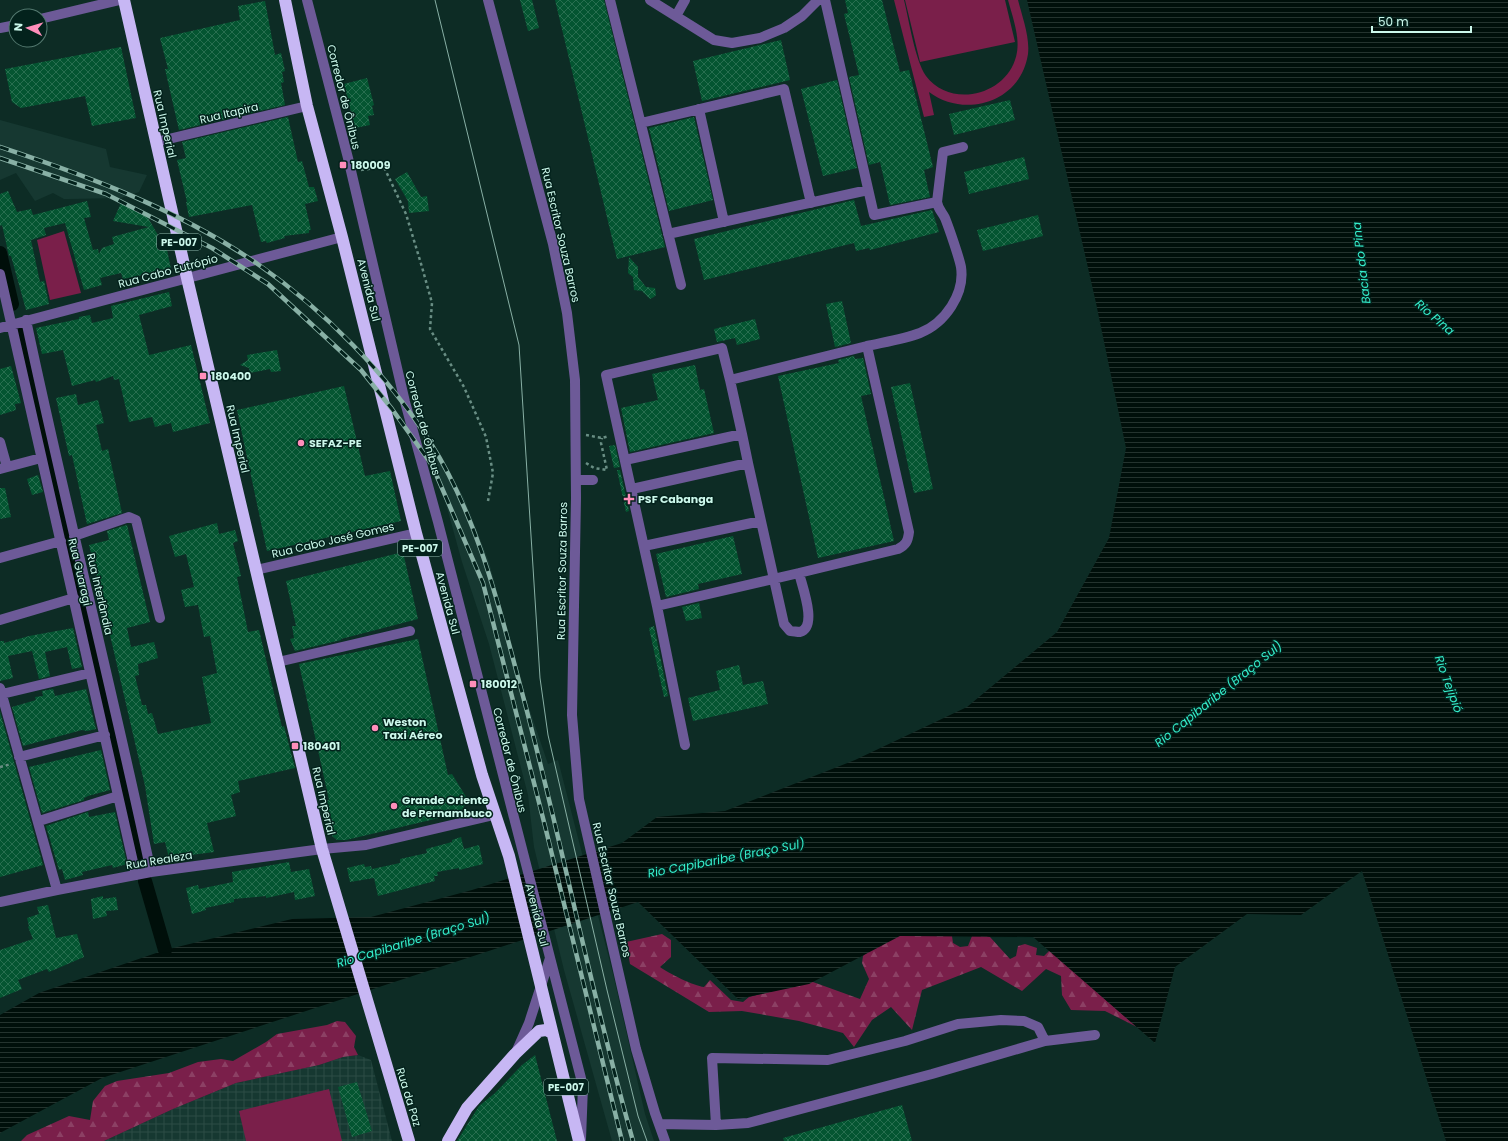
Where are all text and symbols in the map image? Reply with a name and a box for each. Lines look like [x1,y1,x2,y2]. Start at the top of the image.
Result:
north arrow [8,8,48,48]
scale bar [1372,8,1471,34]
text: 50 m [1378,13,1409,30]
text: N [10,22,26,32]
street label: Corredor de Ônibus [323,43,365,152]
street label: Rua Imperial [149,88,181,160]
street label: Rua Itapira [198,98,260,128]
place label: 180009 [351,157,391,173]
marker: 180009 [338,160,348,170]
street label: Rua Escritor Souza Barros [538,166,584,304]
water label: Bacia do Pina [1348,221,1374,305]
road number: PE-007 [157,234,201,250]
street label: Rua Cabo Eutrópio [116,250,220,292]
street label: Avenida Sul [353,257,385,323]
water label: Rio Pina [1412,295,1458,339]
place label: 180400 [211,368,251,384]
street label: Corredor de Ônibus [401,369,445,477]
marker: 180400 [198,371,208,381]
street label: Rua Imperial [222,403,254,475]
place label: SEFAZ-PE [309,435,362,451]
marker: SEFAZ-PE [296,438,306,448]
place label: PSF Cabanga [638,491,713,507]
marker: PSF Cabanga [623,493,635,505]
street label: Rua Escritor Souza Barros [553,502,571,640]
street label: Rua Cabo José Gomes [270,518,396,562]
street label: Rua Guaragi [64,537,96,608]
road number: PE-007 [398,540,442,556]
street label: Rua Interlândia [83,551,117,637]
street label: Avenida Sul [432,570,464,636]
water label: Rio Capibaribe (Braço Sul) [1151,637,1285,751]
water label: Rio Tejipió [1431,653,1467,715]
place label: 180012 [481,676,517,692]
marker: 180012 [468,679,478,689]
street label: Corredor de Ônibus [489,706,531,815]
place label: Weston Taxi Aéreo [383,714,442,743]
marker: Weston Taxi Aéreo [370,723,380,733]
place label: 180401 [303,738,340,754]
marker: 180401 [290,741,300,751]
street label: Rua Imperial [308,765,340,837]
place label: Grande Oriente de Pernambuco [402,792,492,821]
marker: Grande Oriente de Pernambuco [389,801,399,811]
street label: Rua Escritor Souza Barros [589,821,635,959]
water label: Rio Capibaribe (Braço Sul) [646,834,806,882]
street label: Rua Realeza [125,847,193,873]
street label: Avenida Sul [521,882,553,948]
water label: Rio Capibaribe (Braço Sul) [334,909,492,971]
street label: Rua da Paz [392,1066,426,1128]
road number: PE-007 [544,1079,588,1095]

